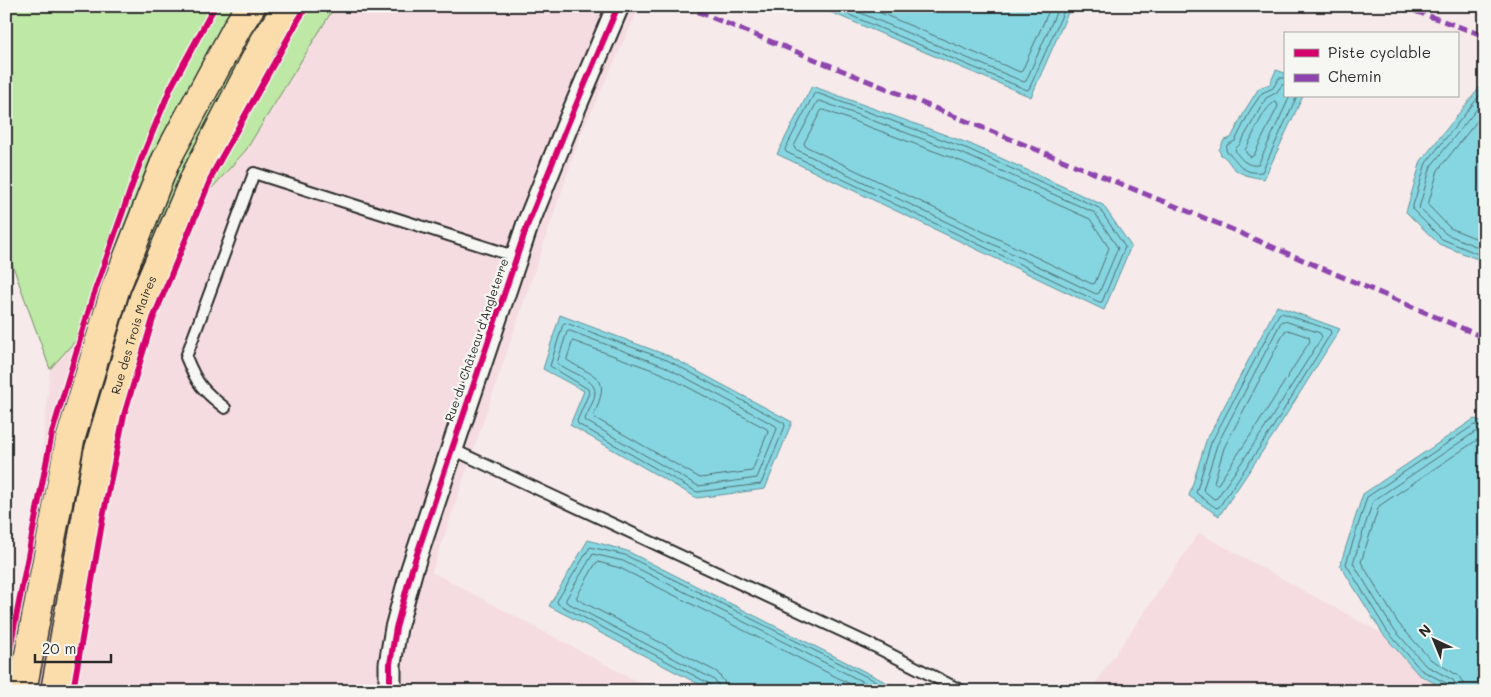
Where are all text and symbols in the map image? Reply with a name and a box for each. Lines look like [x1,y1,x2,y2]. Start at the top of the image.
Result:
legend [1284,32,1458,98]
text: Piste cyclable [1328,42,1431,62]
text: Chemin [1328,66,1381,86]
street label: Rue du Château d'Angleterre [441,256,512,423]
street label: Rue des Trois Maires [107,273,160,396]
north arrow [1408,614,1458,664]
text: N [1414,620,1435,641]
scale bar [35,632,111,664]
text: 20 m [42,638,76,658]

